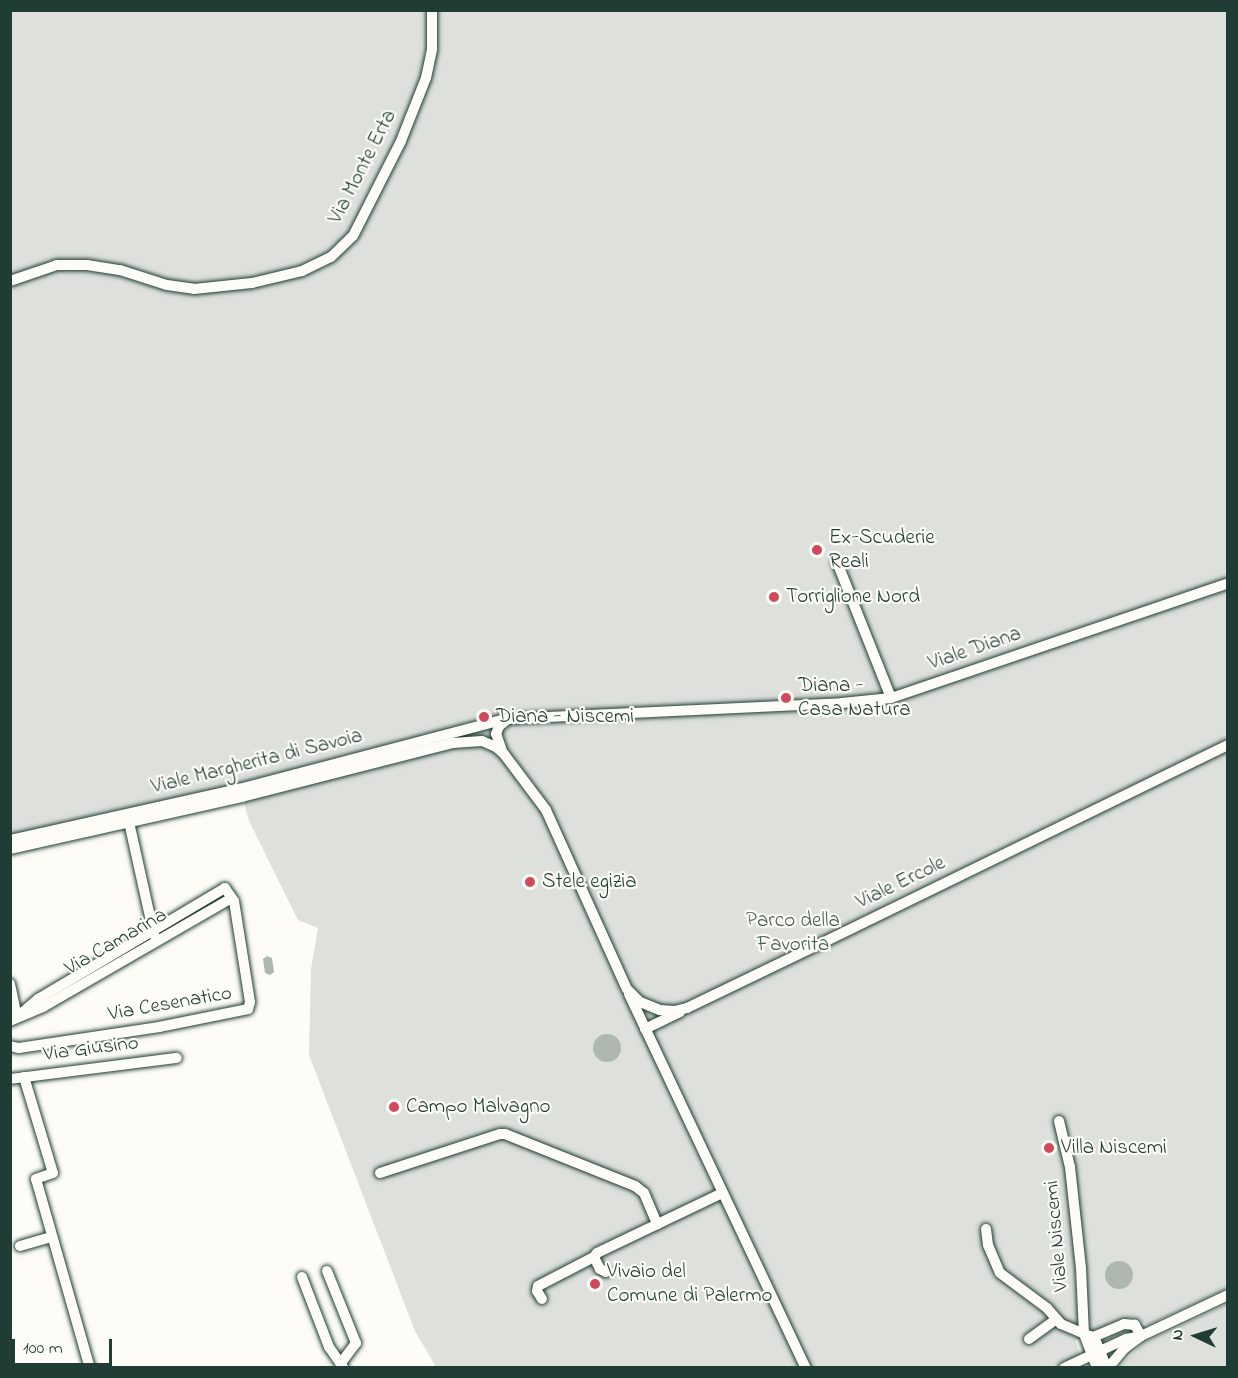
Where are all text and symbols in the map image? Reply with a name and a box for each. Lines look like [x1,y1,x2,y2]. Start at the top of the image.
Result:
street label: Via Monte Erta [323,106,403,228]
place label: Ex-Scuderie Reali [829,525,935,575]
marker: Ex-Scuderie Reali [810,543,824,557]
place label: Torriglione Nord [786,584,920,610]
marker: Torriglione Nord [767,590,781,604]
street label: Viale Diana [925,621,1025,677]
place label: Diana - Casa Natura [798,673,911,723]
marker: Diana - Casa Natura [779,691,793,705]
place label: Diana - Niscemi [496,704,634,730]
marker: Diana - Niscemi [477,710,491,724]
street label: Viale Margherita di Savoia [149,724,365,800]
street label: Viale Ercole [852,851,950,915]
place label: Stele egizia [542,869,637,895]
marker: Stele egizia [523,875,537,889]
street label: Via Camarina [60,903,172,981]
park label: Parco della Favorita [746,908,840,958]
street label: Via Cesenatico [106,981,234,1027]
street label: Via Giusino [42,1031,140,1067]
place label: Campo Malvagno [406,1094,551,1120]
marker: Campo Malvagno [387,1100,401,1114]
place label: Villa Niscemi [1061,1135,1167,1161]
marker: Villa Niscemi [1042,1141,1056,1155]
street label: Viale Niscemi [1040,1179,1074,1293]
place label: Vivaio del Comune di Palermo [607,1259,772,1309]
marker: Vivaio del Comune di Palermo [588,1277,602,1291]
north arrow [1166,1306,1226,1366]
scale bar [15,1327,116,1365]
text: N [1166,1329,1190,1341]
text: 100 m [23,1336,63,1362]

